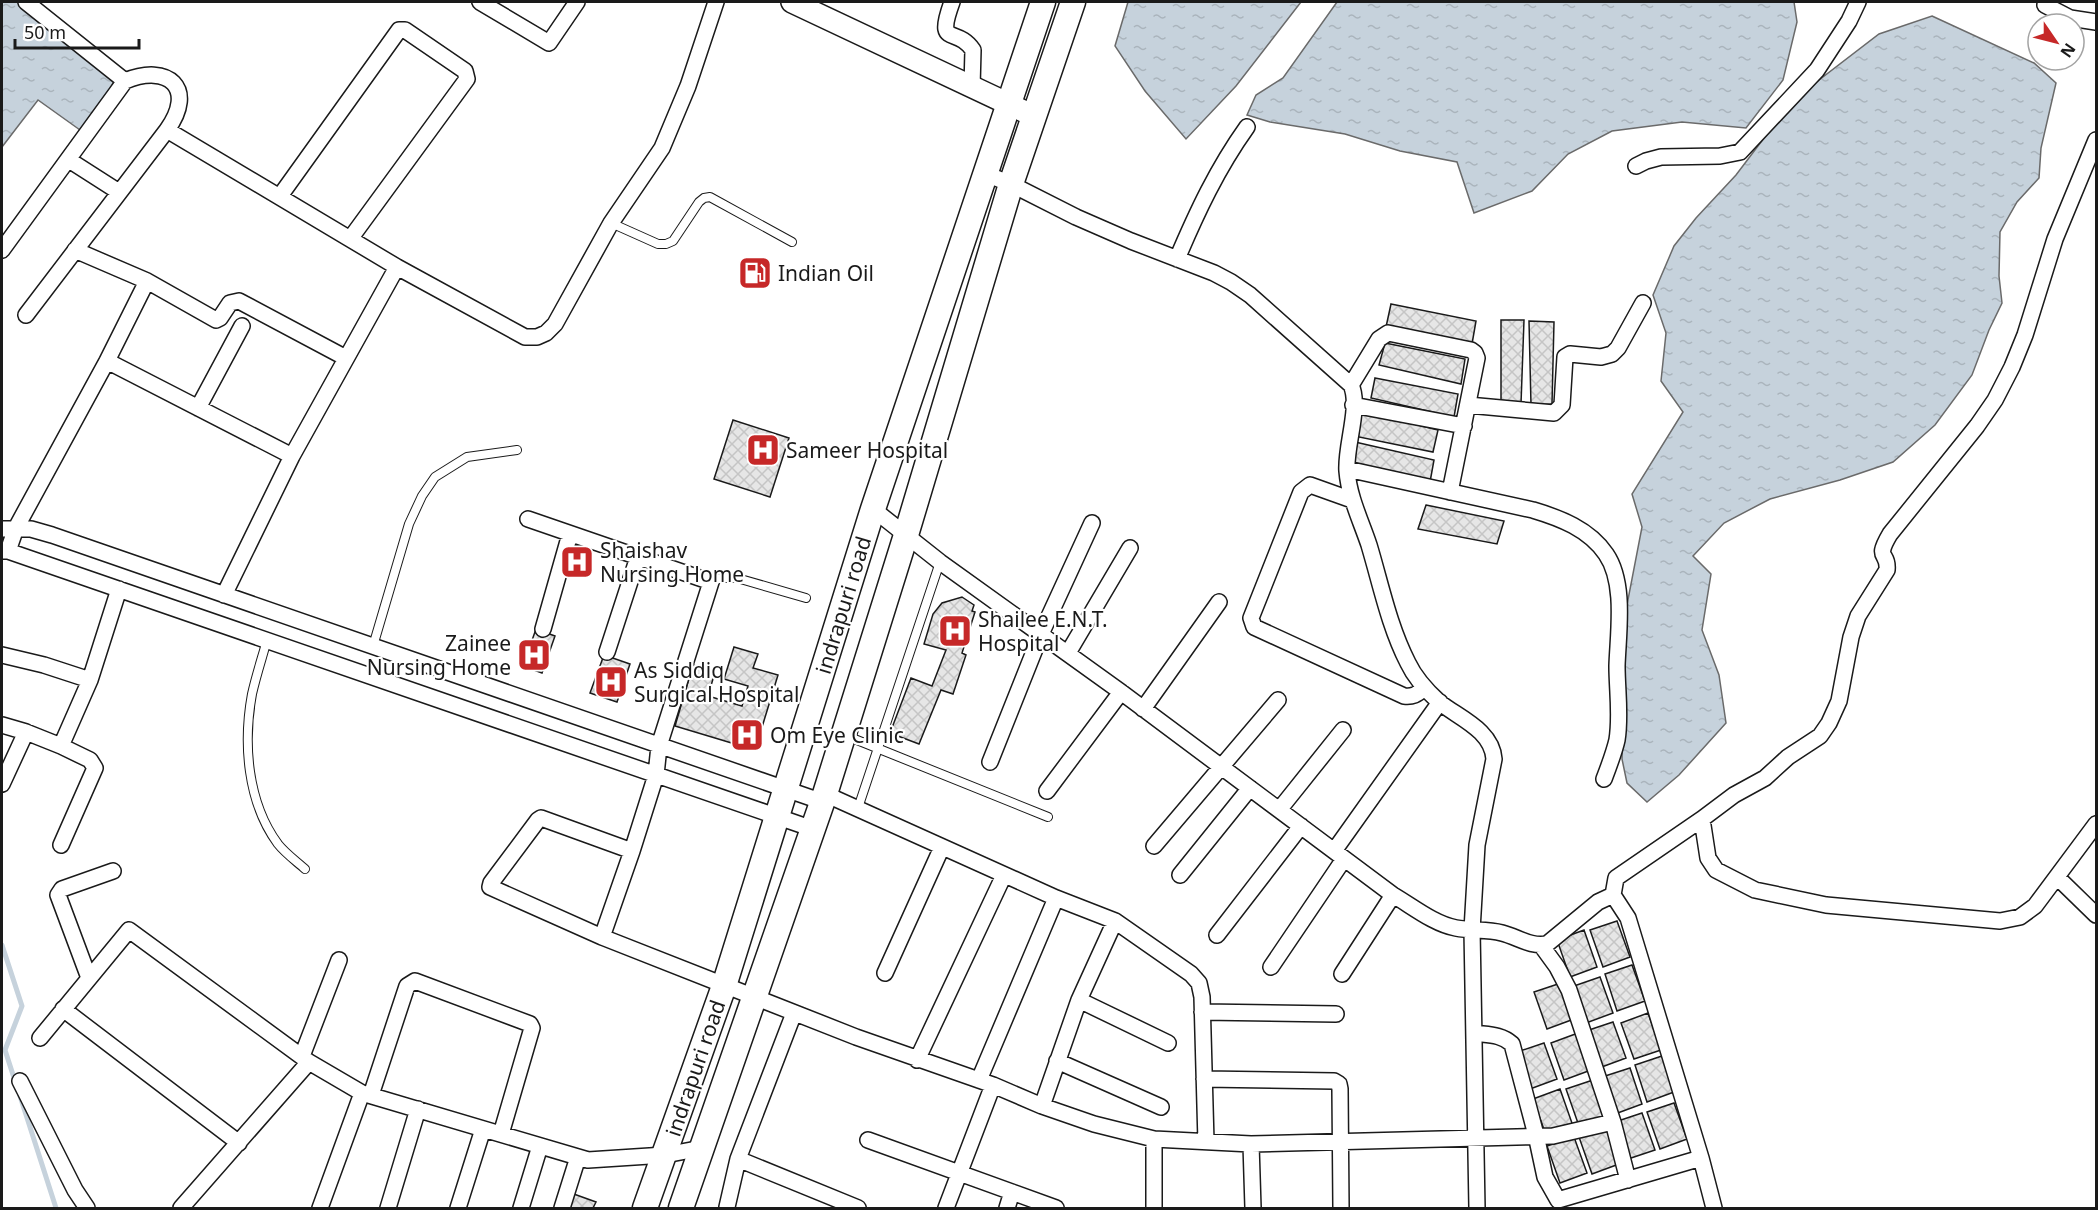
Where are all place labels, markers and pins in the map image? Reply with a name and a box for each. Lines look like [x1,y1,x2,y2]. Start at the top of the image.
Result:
fuel station icon: Indian Oil [737,255,773,291]
place label: Indian Oil [778,259,874,287]
hospital icon: Sameer Hospital [745,432,781,468]
place label: Sameer Hospital [786,436,948,464]
place label: Shaishav Nursing Home [600,536,744,588]
hospital icon: Shaishav Nursing Home [559,544,595,580]
place label: Shailee E.N.T. Hospital [978,605,1108,657]
hospital icon: Shailee E.N.T. Hospital [937,613,973,649]
place label: Zainee Nursing Home [367,629,511,681]
hospital icon: Zainee Nursing Home [516,637,552,673]
place label: As Siddiq Surgical Hospital [634,656,799,708]
hospital icon: As Siddiq Surgical Hospital [593,664,629,700]
hospital icon: Om Eye Clinic [729,717,765,753]
place label: Om Eye Clinic [770,721,904,749]

